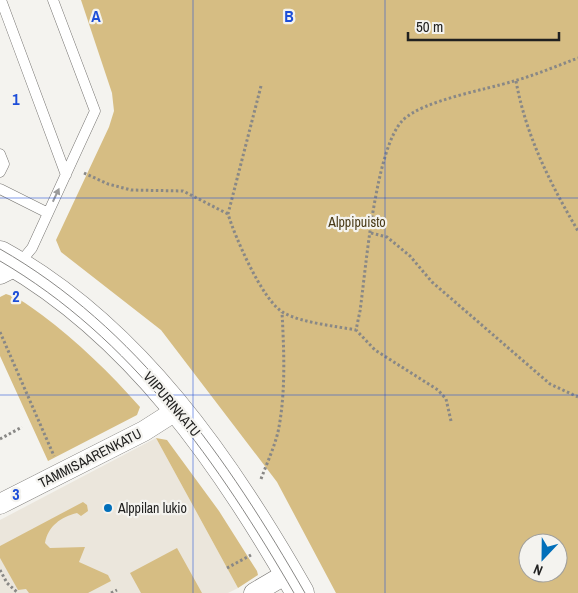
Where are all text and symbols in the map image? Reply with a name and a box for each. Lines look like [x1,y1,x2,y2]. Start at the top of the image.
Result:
text: A [91,5,101,27]
text: B [284,5,294,27]
scale bar [408,10,559,42]
text: 50 m [416,16,443,37]
text: 1 [12,88,20,110]
one-way arrow [52,188,60,202]
park label: Alppipuisto [327,213,386,231]
text: 2 [12,285,20,307]
street label: VIIPURINKATU [140,368,204,440]
street label: TAMMISAARENKATU [36,424,144,492]
text: 3 [12,483,20,505]
place label: Alppilan lukio [117,499,187,517]
marker: Alppilan lukio [102,502,114,514]
north arrow [518,533,568,583]
text: N [531,560,545,580]

